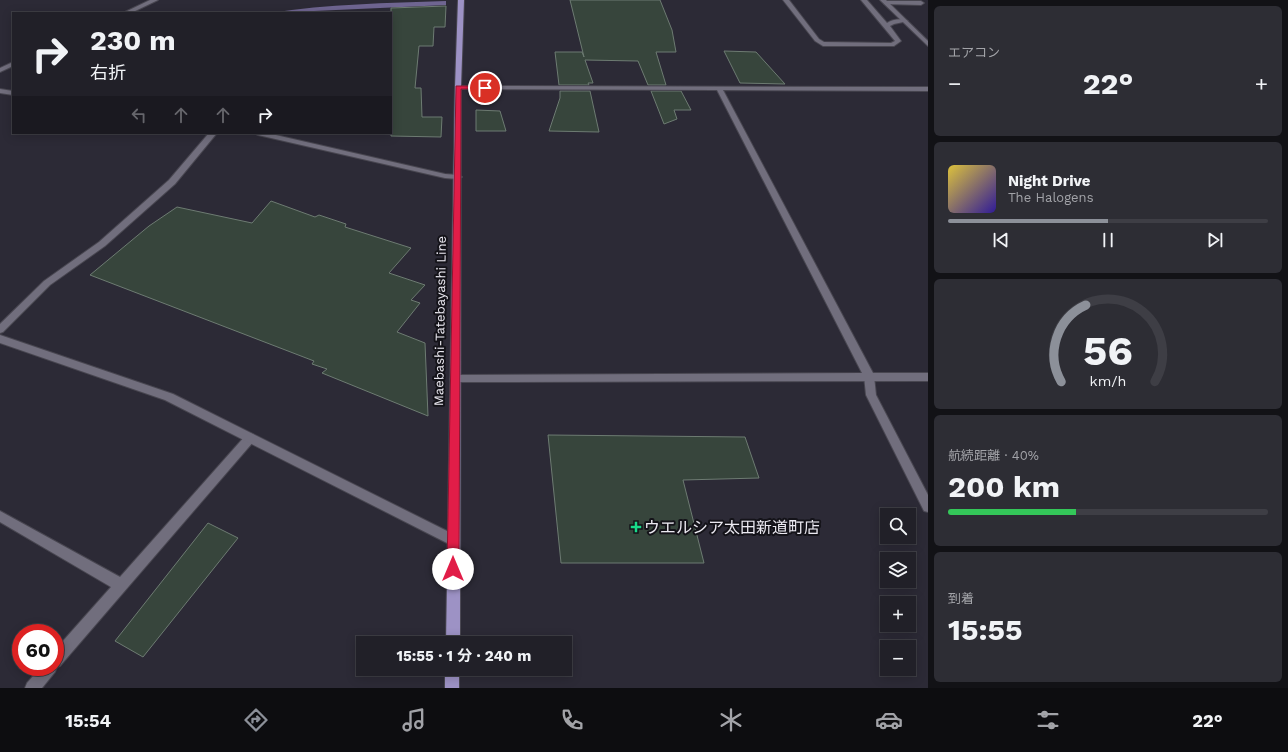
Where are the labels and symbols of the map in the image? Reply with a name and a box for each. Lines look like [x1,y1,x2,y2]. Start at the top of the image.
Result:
pin [468,71,502,105]
street label: Maebashi-Tatebayashi Line [431,236,449,406]
place label: ウエルシア太田新道町店 [644,518,820,537]
marker: ウエルシア太田新道町店 [631,522,641,532]
position arrow [432,548,474,590]
speed limit sign: 60 [12,624,64,676]

